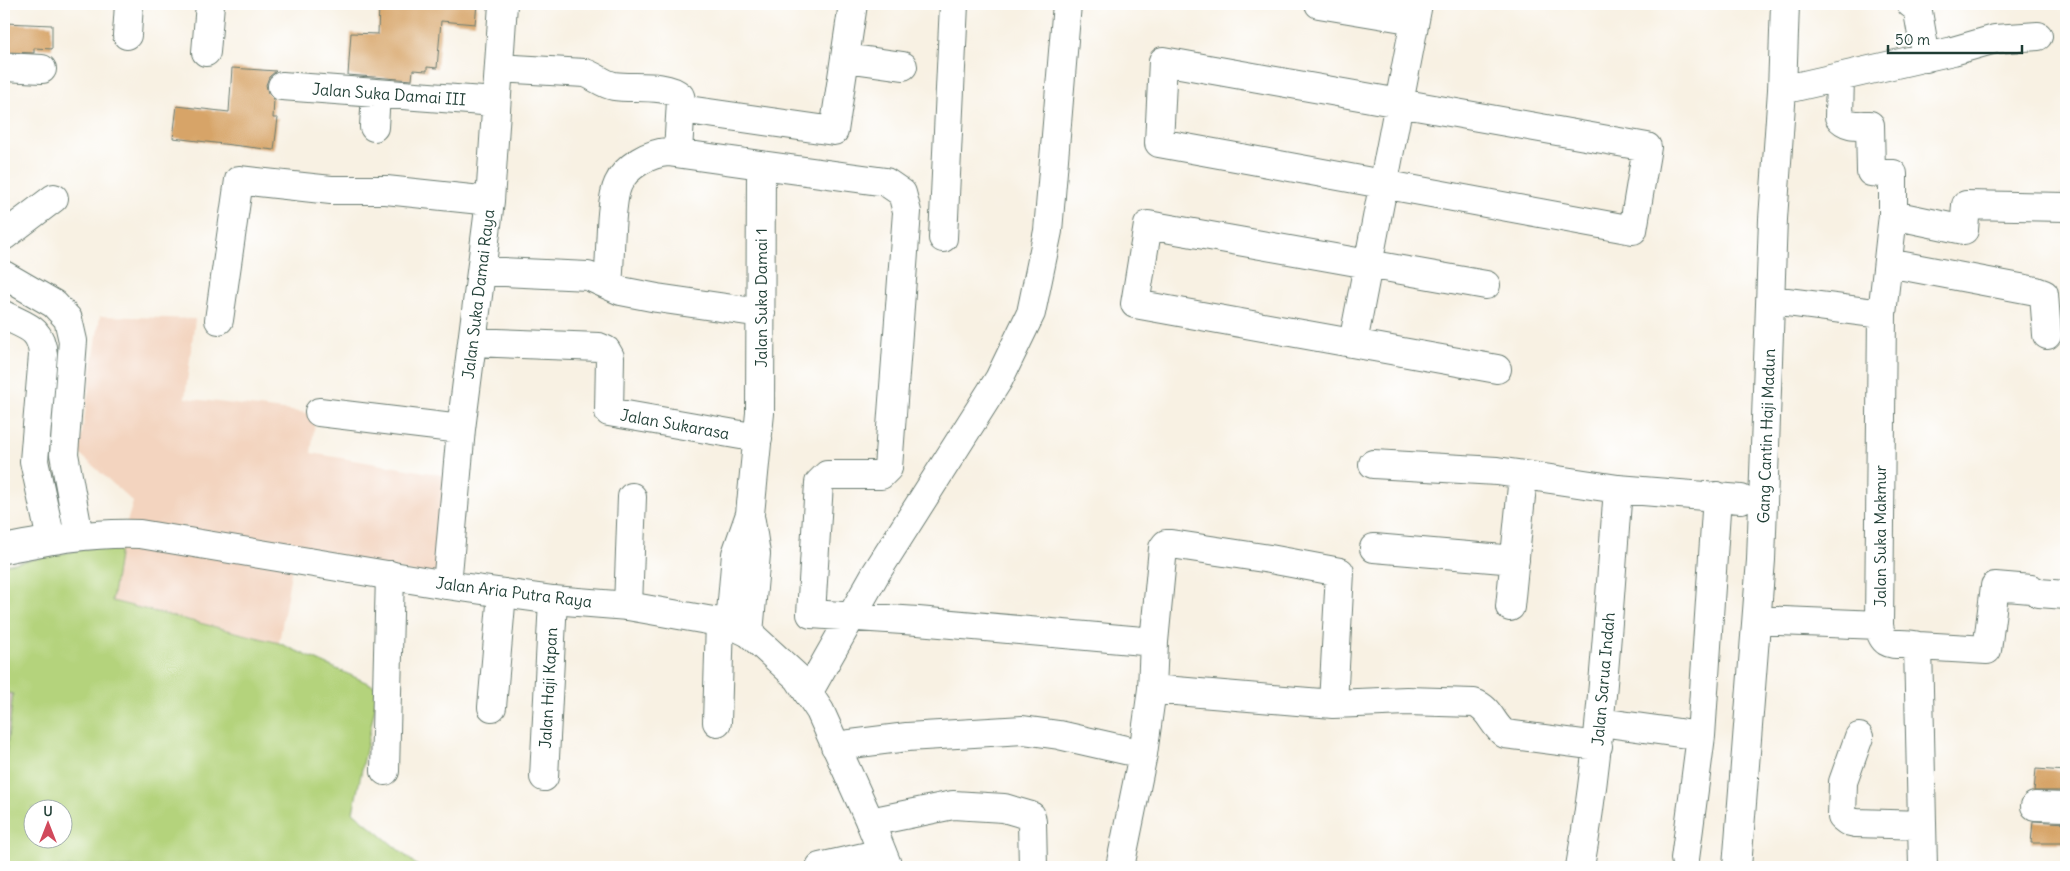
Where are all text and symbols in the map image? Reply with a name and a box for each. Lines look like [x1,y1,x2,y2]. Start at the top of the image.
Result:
scale bar [1888,22,2021,54]
text: 50 m [1895,30,1930,49]
street label: Jalan Suka Damai III [311,79,467,109]
street label: Jalan Suka Damai Raya [458,208,498,380]
street label: Jalan Suka Damai 1 [751,228,771,368]
street label: Gang Cantin Haji Madun [1753,348,1779,524]
street label: Jalan Sukarasa [619,405,731,443]
street label: Jalan Suka Makmur [1870,464,1890,607]
street label: Jalan Aria Putra Raya [435,572,593,612]
street label: Jalan Sarua Indah [1587,612,1619,746]
street label: Jalan Haji Kapan [535,627,561,749]
north arrow [22,798,72,848]
text: U [43,802,53,820]

